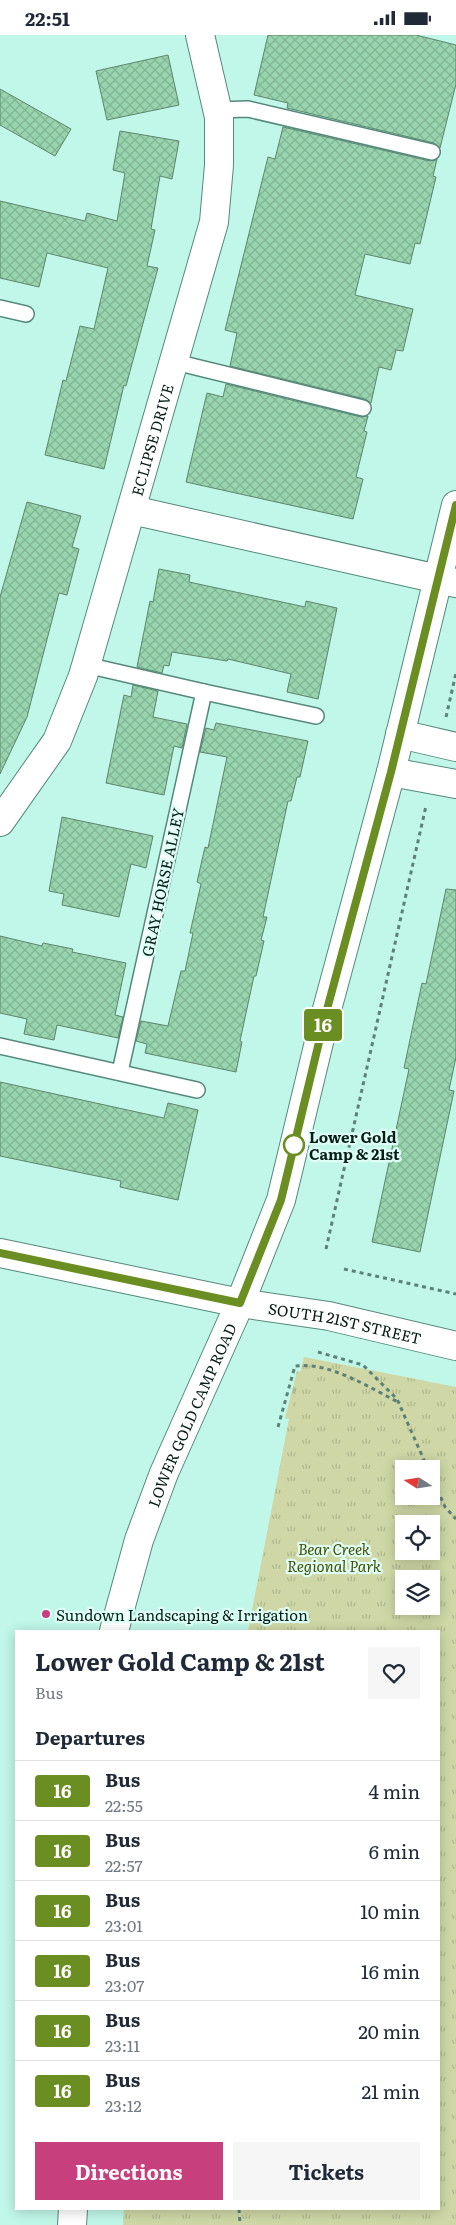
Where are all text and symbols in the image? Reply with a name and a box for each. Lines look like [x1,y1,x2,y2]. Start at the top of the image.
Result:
text: 22:51 [25,4,70,32]
street label: ECLIPSE DRIVE [124,381,178,498]
street label: GRAY HORSE ALLEY [135,805,189,959]
line badge: 16 [300,1009,346,1041]
text: 16 [314,1011,332,1038]
place label: Lower Gold Camp & 21st [309,1125,400,1165]
marker: Lower Gold Camp & 21st [283,1134,305,1156]
street label: SOUTH 21ST STREET [267,1296,424,1349]
street label: LOWER GOLD CAMP ROAD [141,1319,241,1510]
north arrow [395,1460,440,1505]
map controls [395,1460,440,1615]
button: locate [395,1515,440,1560]
park label: Bear Creek Regional Park [287,1537,382,1577]
button: layers [395,1570,440,1615]
place label: Sundown Landscaping & Irrigation [56,1603,308,1626]
marker: Sundown Landscaping & Irrigation [40,1608,52,1620]
text: Lower Gold Camp & 21st [35,1643,325,1678]
button: heart [368,1647,420,1699]
text: Bus [35,1680,63,1704]
text: Departures [35,1723,145,1751]
text: Bus [105,1765,140,1793]
text: 16 [54,1777,71,1804]
text: 4 min [368,1777,420,1805]
text: 22:55 [105,1793,143,1817]
text: Bus [105,1825,140,1853]
text: 16 [54,1837,71,1864]
text: 6 min [369,1837,420,1865]
text: 22:57 [105,1853,143,1877]
text: Bus [105,1885,140,1913]
text: 16 [54,1897,71,1924]
text: 10 min [360,1897,420,1925]
text: 23:01 [105,1913,143,1937]
text: Bus [105,1945,140,1973]
text: 16 [54,1957,71,1984]
text: 16 min [361,1957,420,1985]
text: 23:07 [105,1973,144,1997]
text: Bus [105,2005,140,2033]
text: 16 [54,2017,71,2044]
text: 20 min [358,2017,420,2045]
text: 23:11 [105,2033,140,2057]
text: Bus [105,2065,140,2093]
text: 16 [54,2077,71,2104]
text: 21 min [361,2077,420,2105]
text: 23:12 [105,2093,142,2117]
button: Directions [35,2142,223,2200]
button: Tickets [233,2142,420,2200]

